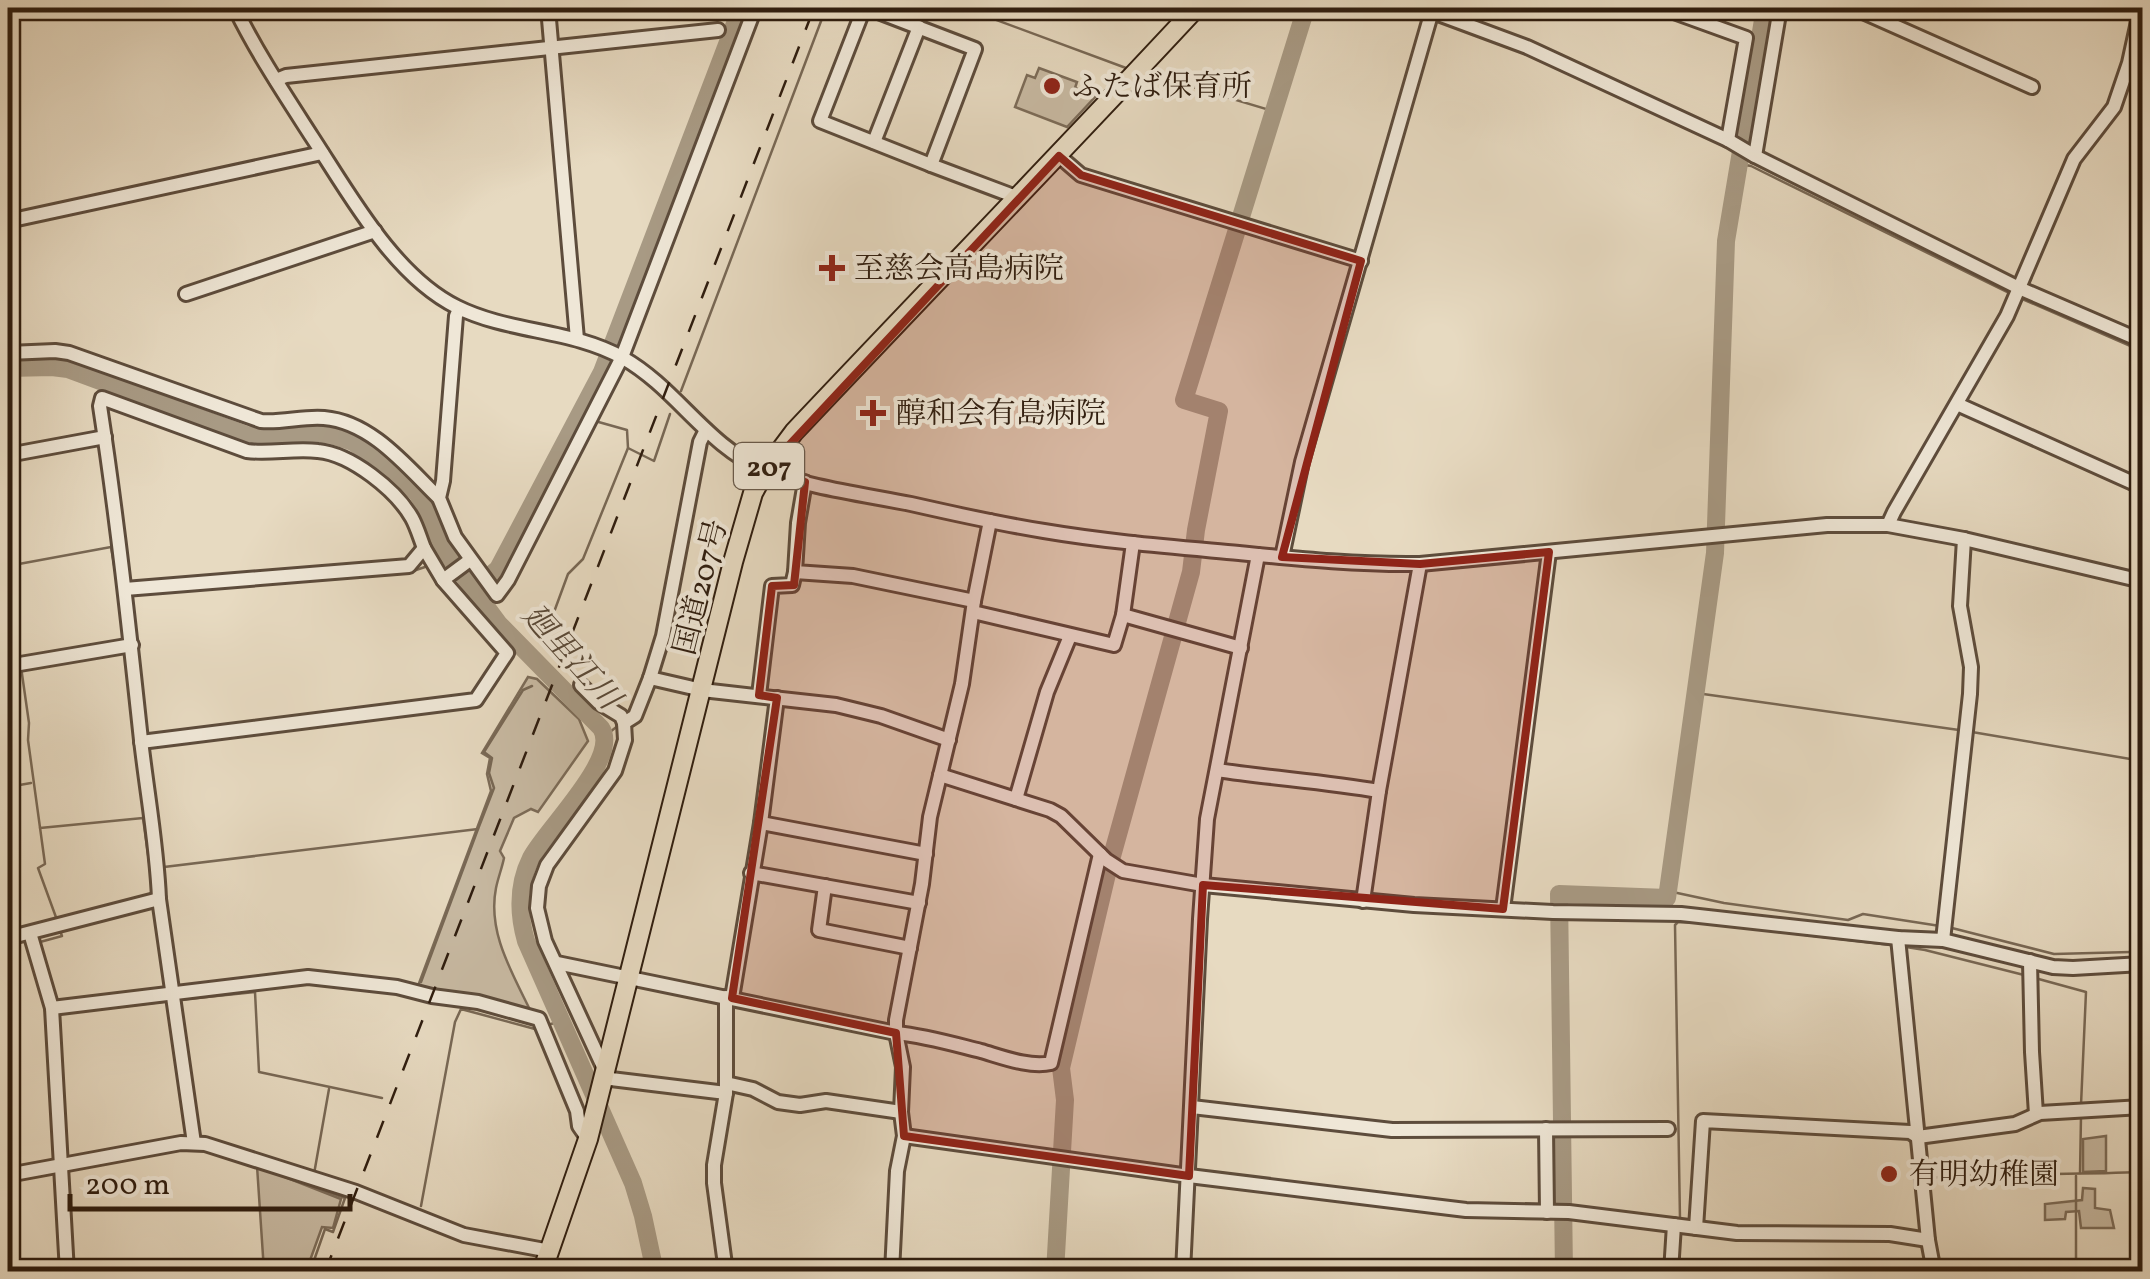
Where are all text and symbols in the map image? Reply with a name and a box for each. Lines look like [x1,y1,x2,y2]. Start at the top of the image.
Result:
place label: ふたば保育所 [1072,67,1252,109]
marker: ふたば保育所 [1041,75,1063,97]
place label: 至慈会高島病院 [854,249,1064,291]
marker: 至慈会高島病院 [819,255,845,281]
place label: 醇和会有島病院 [896,394,1106,436]
marker: 醇和会有島病院 [860,400,886,426]
road number: 207 [734,443,804,489]
street label: 国道207号 [665,515,739,660]
water label: 廻里江川 [511,596,631,723]
scale bar [70,1149,350,1211]
place label: 有明幼稚園 [1909,1155,2059,1197]
marker: 有明幼稚園 [1878,1163,1900,1185]
text: 200 m [85,1165,170,1207]

